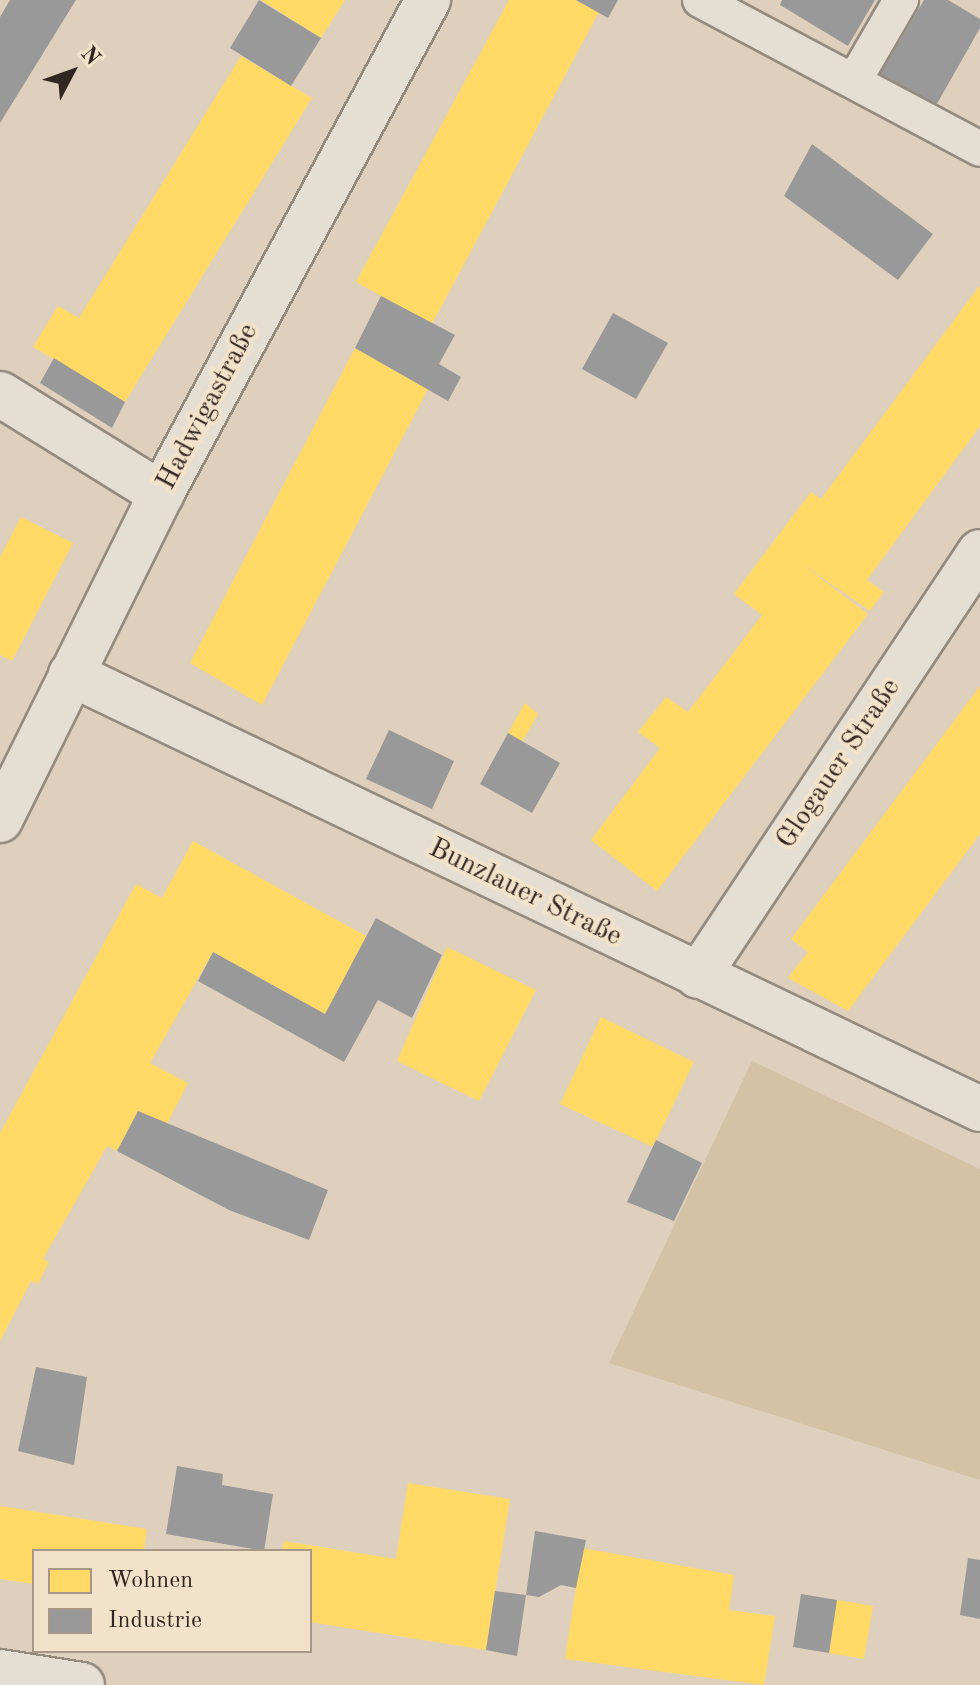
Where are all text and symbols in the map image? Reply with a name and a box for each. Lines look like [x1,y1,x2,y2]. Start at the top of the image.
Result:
north arrow [32,32,112,112]
text: N [76,43,104,70]
street label: Hadwigastraße [150,318,266,496]
street label: Glogauer Straße [770,673,908,855]
street label: Bunzlauer Straße [423,832,627,954]
legend [32,1549,312,1653]
text: Wohnen [108,1569,193,1593]
text: Industrie [108,1609,202,1633]

